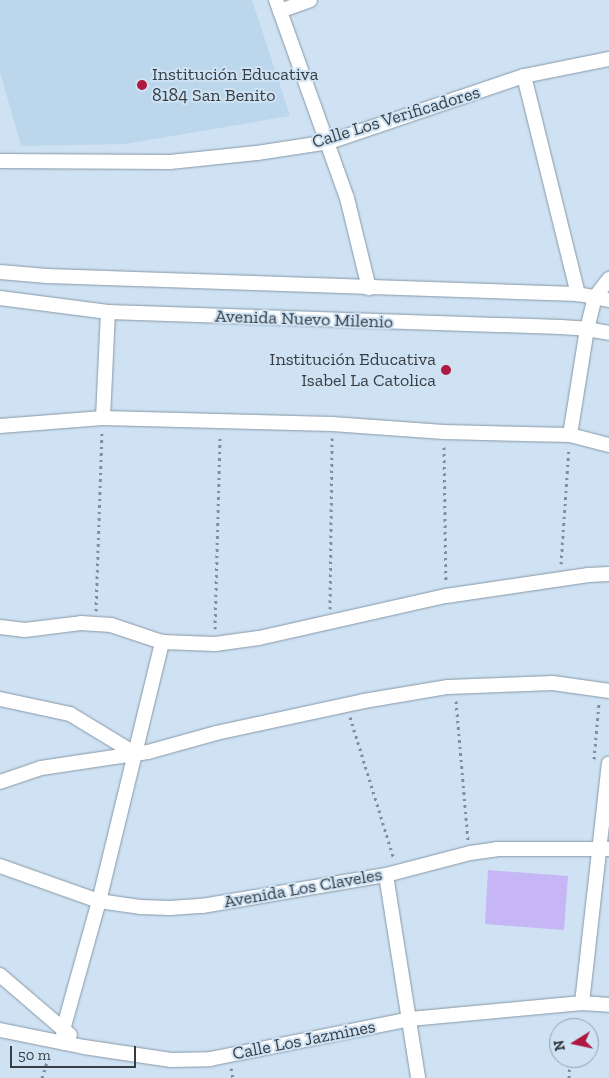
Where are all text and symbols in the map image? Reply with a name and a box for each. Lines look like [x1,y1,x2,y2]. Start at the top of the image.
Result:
place label: Institución Educativa 8184 San Benito [152,64,318,106]
marker: Institución Educativa 8184 San Benito [136,79,148,91]
street label: Calle Los Verificadores [309,81,483,153]
street label: Avenida Nuevo Milenio [215,305,393,333]
place label: Institución Educativa Isabel La Catolica [270,349,436,392]
marker: Institución Educativa Isabel La Catolica [440,364,452,376]
street label: Avenida Los Claveles [222,863,384,913]
street label: Calle Los Jazmines [231,1016,377,1064]
north arrow [549,1018,599,1068]
scale bar [12,1036,139,1068]
text: N [550,1039,569,1052]
text: 50 m [18,1046,51,1064]

